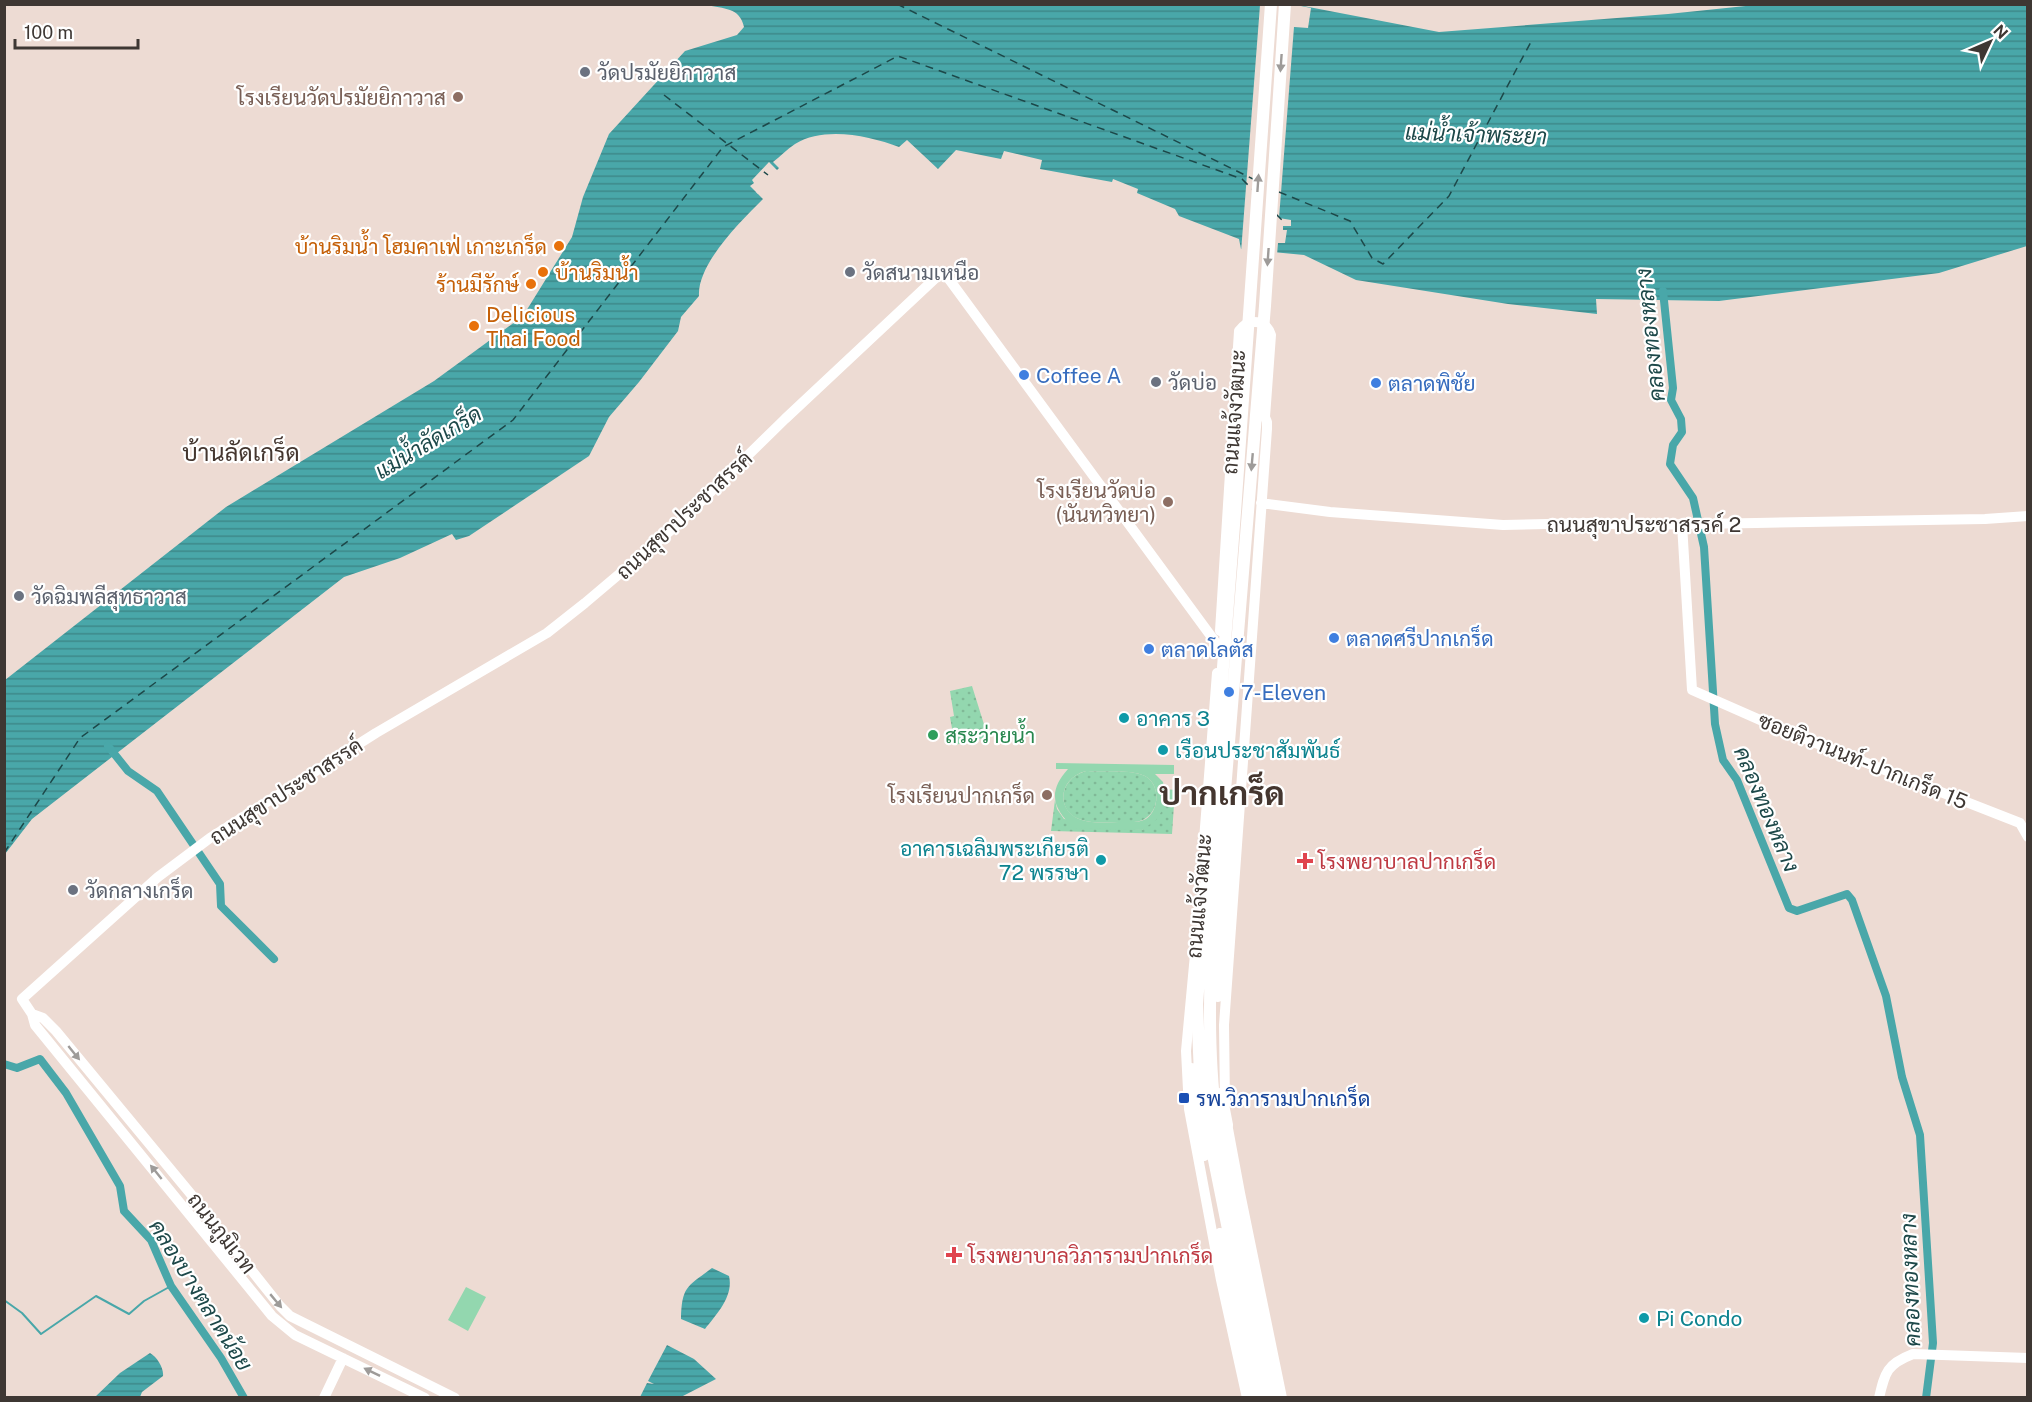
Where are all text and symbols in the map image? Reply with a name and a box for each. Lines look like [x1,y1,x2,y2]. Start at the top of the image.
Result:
scale bar [15,12,138,50]
north arrow [1960,12,2020,72]
text: N [1989,21,2012,43]
text: 100 m [24,22,73,43]
one-way arrow [1276,53,1286,72]
place label: วัดปรมัยยิกาวาส [597,60,736,85]
marker: วัดปรมัยยิกาวาส [578,65,592,79]
place label: โรงเรียนวัดปรมัยยิกาวาส [236,85,446,110]
marker: โรงเรียนวัดปรมัยยิกาวาส [451,90,465,104]
water label: แม่น้ำเจ้าพระยา [1405,113,1548,149]
one-way arrow [1254,173,1263,192]
place label: บ้านริมน้ำ โฮมคาเฟ่ เกาะเกร็ด [295,229,547,259]
marker: บ้านริมน้ำ โฮมคาเฟ่ เกาะเกร็ด [552,239,566,253]
one-way arrow [1263,248,1273,267]
place label: บ้านริมน้ำ [555,255,639,285]
place label: วัดสนามเหนือ [862,259,979,285]
marker: บ้านริมน้ำ [536,265,550,279]
marker: วัดสนามเหนือ [843,265,857,279]
water label: คลองทองหลาง [1630,267,1670,403]
place label: ร้านมีรักษ์ [436,271,520,297]
marker: ร้านมีรักษ์ [524,277,538,291]
place label: Delicious Thai Food [486,302,581,351]
marker: Delicious Thai Food [467,319,481,333]
street label: ถนนแจ้งวัฒนะ [1217,349,1251,475]
place label: Coffee A [1036,363,1122,388]
marker: Coffee A [1017,368,1031,382]
place label: วัดบ่อ [1168,370,1217,395]
place label: ตลาดพิชัย [1388,371,1475,396]
marker: วัดบ่อ [1149,375,1163,389]
marker: ตลาดพิชัย [1369,376,1383,390]
water label: แม่น้ำลัดเกร็ด [367,395,486,484]
district label: บ้านลัดเกร็ด [182,436,300,466]
street label: ถนนสุขาประชาสรรค์ [610,445,759,586]
one-way arrow [1247,453,1257,472]
place label: โรงเรียนวัดบ่อ (นันทวิทยา) [1036,478,1156,527]
marker: โรงเรียนวัดบ่อ (นันทวิทยา) [1161,495,1175,509]
street label: ถนนสุขาประชาสรรค์ 2 [1547,511,1741,539]
place label: วัดฉิมพลีสุทธาวาส [31,584,187,611]
marker: วัดฉิมพลีสุทธาวาส [12,589,26,603]
place label: ตลาดศรีปากเกร็ด [1346,624,1494,651]
marker: ตลาดศรีปากเกร็ด [1327,631,1341,645]
place label: ตลาดโลตัส [1161,637,1254,662]
marker: ตลาดโลตัส [1142,642,1156,656]
place label: 7-Eleven [1241,680,1326,705]
marker: 7-Eleven [1222,685,1236,699]
place label: อาคาร 3 [1136,706,1210,731]
street label: ซอยติวานนท์-ปากเกร็ด 15 [1755,706,1972,815]
marker: อาคาร 3 [1117,711,1131,725]
place label: สระว่ายน้ำ [945,718,1035,748]
marker: สระว่ายน้ำ [926,728,940,742]
street label: ถนนสุขาประชาสรรค์ [204,731,368,851]
place label: เรือนประชาสัมพันธ์ [1175,737,1340,763]
water label: คลองทองหลาง [1729,742,1805,876]
marker: เรือนประชาสัมพันธ์ [1156,743,1170,757]
district label: ปากเกร็ด [1159,771,1285,812]
place label: โรงเรียนปากเกร็ด [887,781,1035,808]
marker: โรงเรียนปากเกร็ด [1040,788,1054,802]
street label: ถนนแจ้งวัฒนะ [1181,833,1217,959]
place label: อาคารเฉลิมพระเกียรติ 72 พรรษา [900,836,1089,885]
place label: โรงพยาบาลปากเกร็ด [1317,847,1496,874]
marker: โรงพยาบาลปากเกร็ด [1296,852,1314,870]
marker: อาคารเฉลิมพระเกียรติ 72 พรรษา [1094,853,1108,867]
place label: วัดกลางเกร็ด [85,876,193,903]
marker: วัดกลางเกร็ด [66,883,80,897]
one-way arrow [67,1045,80,1061]
place label: รพ.วิภารามปากเกร็ด [1196,1084,1370,1111]
marker: รพ.วิภารามปากเกร็ด [1177,1091,1191,1105]
one-way arrow [150,1165,163,1180]
street label: ถนนภูมิเวท [180,1188,261,1280]
water label: คลองทองหลาง [1895,1213,1925,1347]
water label: คลองบางตลาดน้อย [144,1215,258,1376]
place label: โรงพยาบาลวิภารามปากเกร็ด [967,1241,1213,1268]
marker: โรงพยาบาลวิภารามปากเกร็ด [945,1246,963,1264]
one-way arrow [270,1293,283,1309]
place label: Pi Condo [1656,1306,1743,1331]
marker: Pi Condo [1637,1311,1651,1325]
one-way arrow [364,1367,381,1377]

